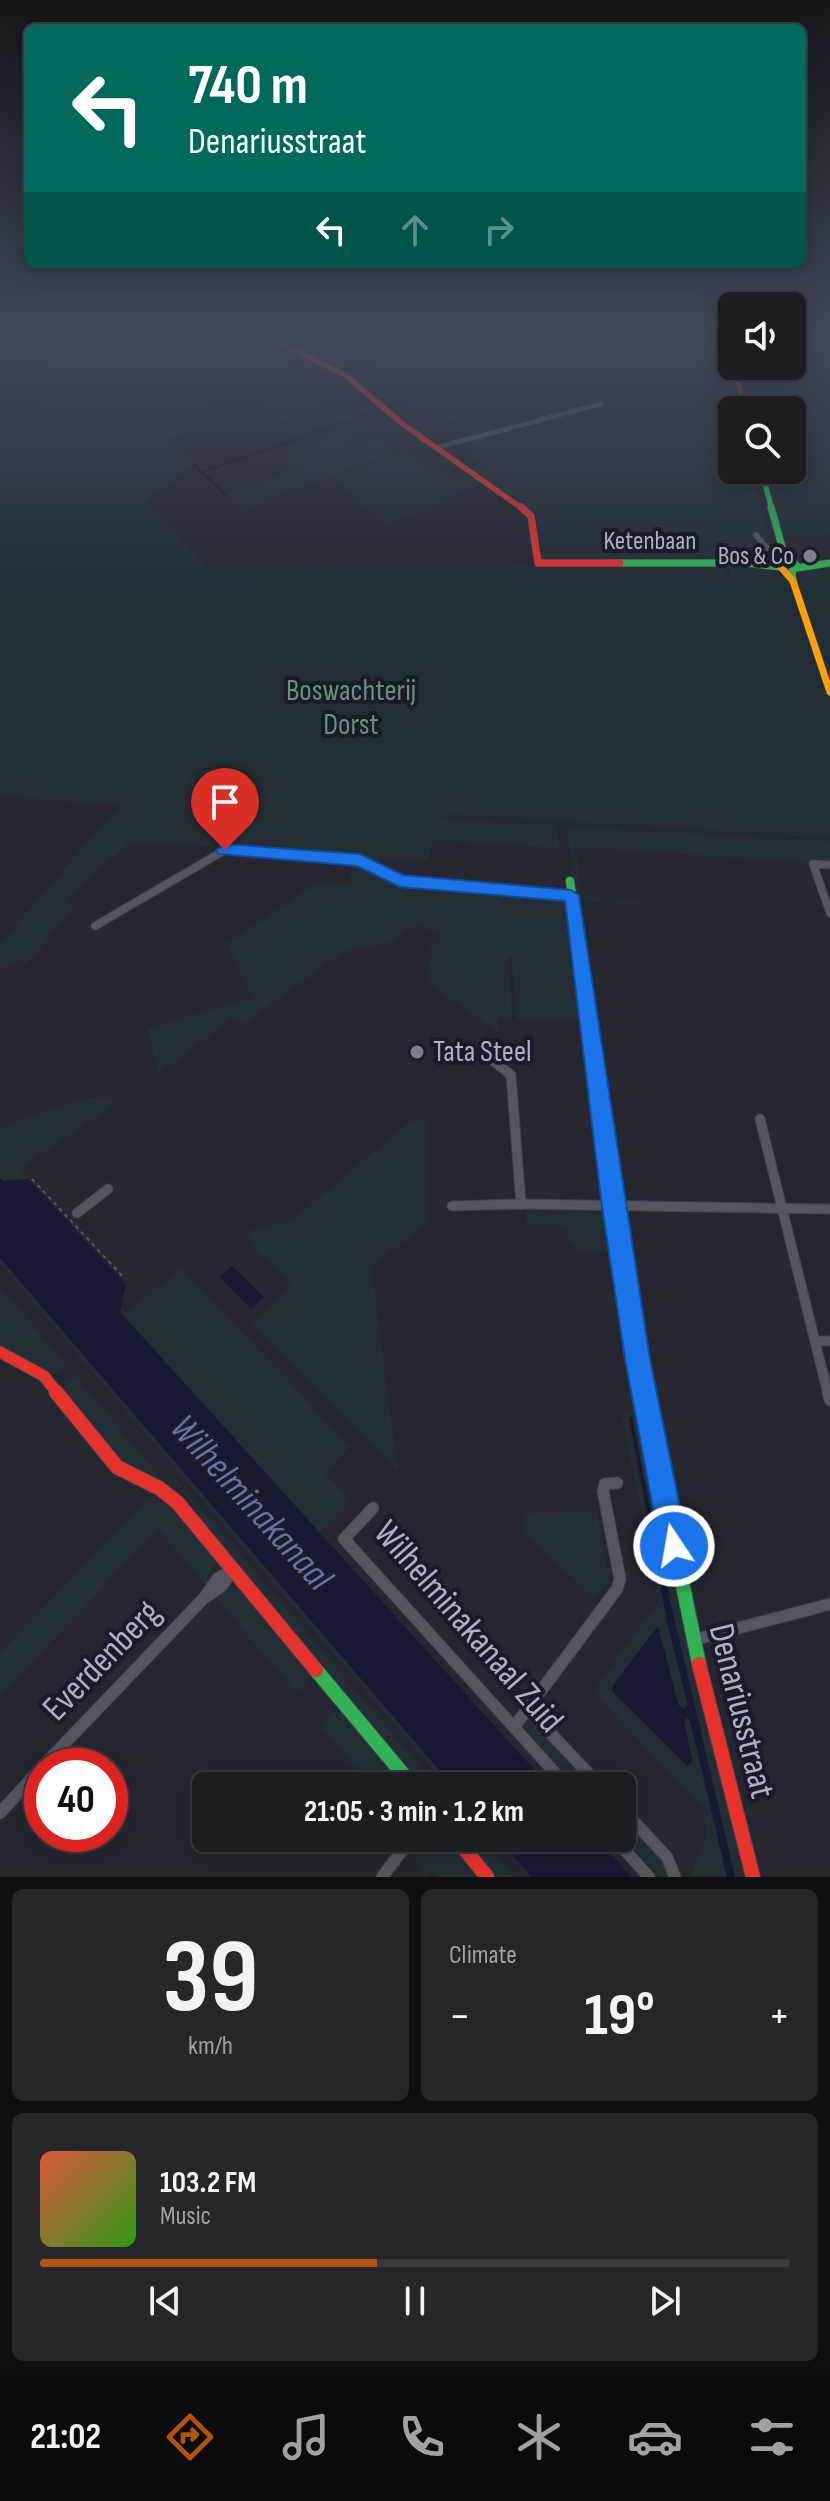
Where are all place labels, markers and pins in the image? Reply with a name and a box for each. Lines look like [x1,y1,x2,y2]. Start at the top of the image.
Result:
place label: Bos & Co [718,541,794,572]
marker: Bos & Co [801,547,819,565]
pin [191,768,259,850]
place label: Tata Steel [433,1034,532,1070]
marker: Tata Steel [408,1043,426,1061]

